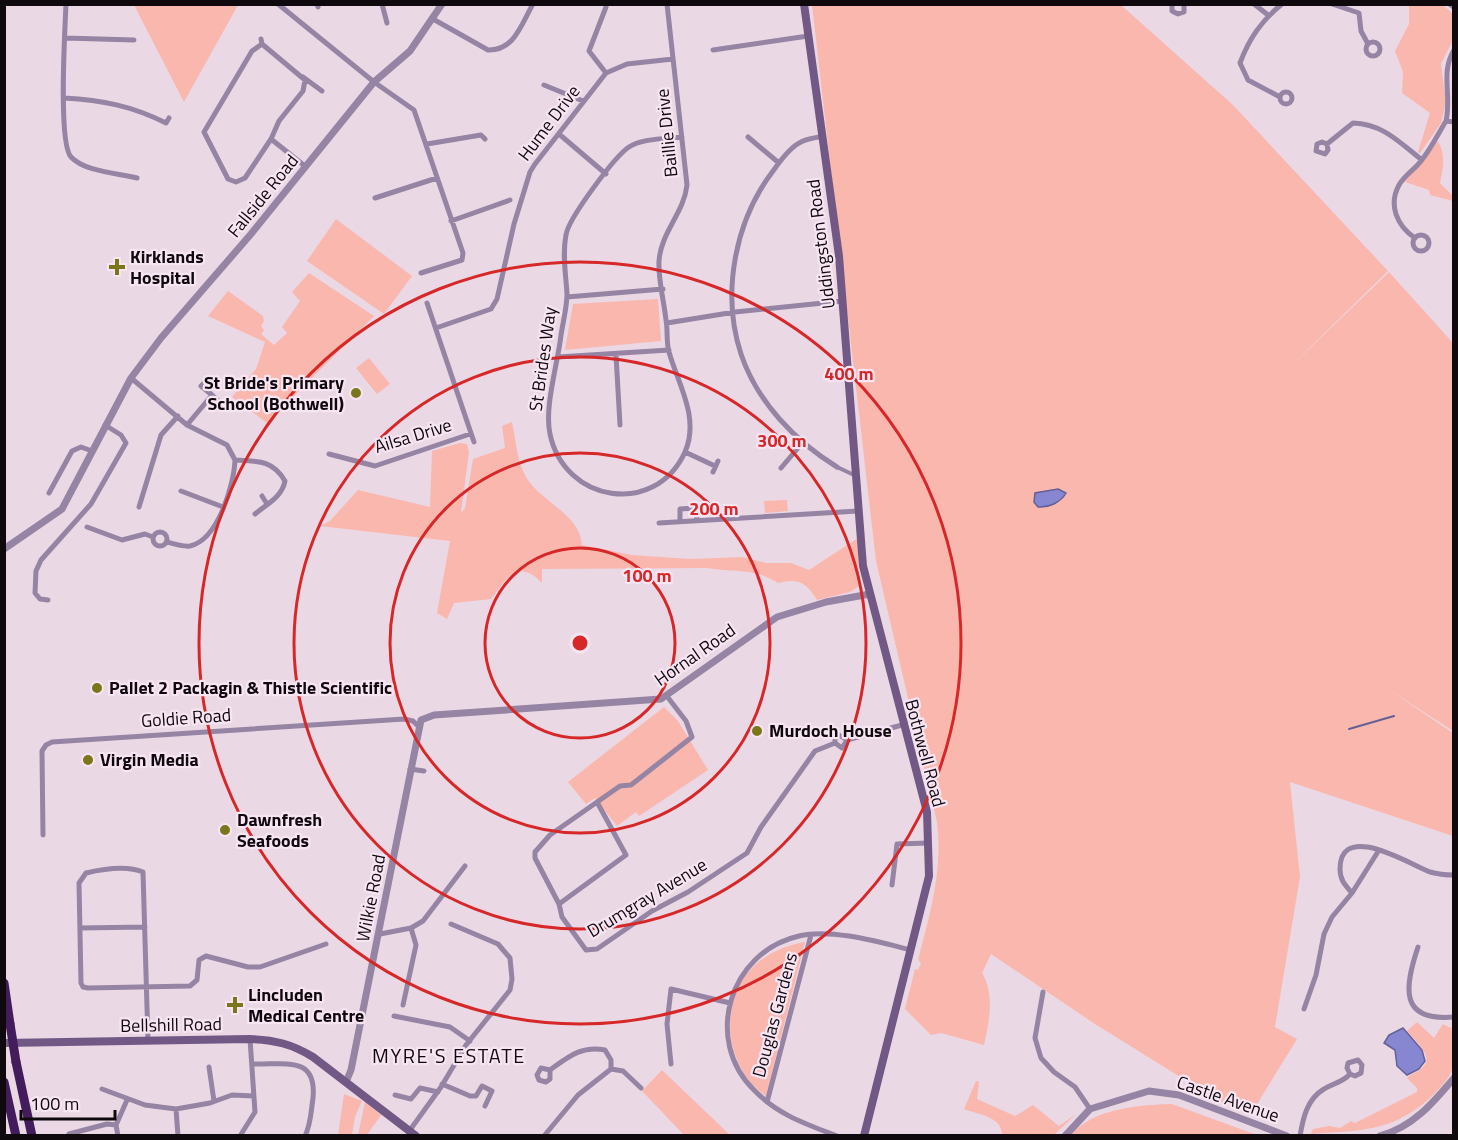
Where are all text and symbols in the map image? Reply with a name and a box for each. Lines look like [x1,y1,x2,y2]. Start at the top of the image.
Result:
street label: Hume Drive [511,79,586,166]
street label: Baillie Drive [648,88,685,179]
street label: Fallside Road [221,148,305,243]
street label: Uddingston Road [799,178,842,310]
place label: Kirklands Hospital [130,243,204,291]
marker: Kirklands Hospital [108,258,126,276]
street label: St Brides Way [522,305,563,413]
text: 400 m [824,360,874,387]
place label: St Bride's Primary School (Bothwell) [204,369,344,417]
marker: St Bride's Primary School (Bothwell) [349,386,363,400]
street label: Ailsa Drive [371,411,455,460]
text: 300 m [757,427,807,454]
text: 200 m [689,495,739,522]
text: 100 m [622,562,672,589]
street label: Hornal Road [649,617,741,692]
centre of rings [570,633,590,653]
place label: Pallet 2 Packagin & Thistle Scientific [109,674,392,701]
marker: Pallet 2 Packagin & Thistle Scientific [90,681,104,695]
street label: Bothwell Road [898,696,953,810]
street label: Goldie Road [140,701,232,734]
place label: Murdoch House [769,717,892,744]
marker: Murdoch House [750,724,764,738]
place label: Virgin Media [100,746,199,773]
marker: Virgin Media [81,753,95,767]
place label: Dawnfresh Seafoods [237,806,322,854]
marker: Dawnfresh Seafoods [218,823,232,837]
street label: Drumgray Avenue [582,851,712,944]
street label: Wilkie Road [349,852,392,944]
street label: Douglas Gardens [745,949,804,1080]
place label: Lincluden Medical Centre [248,981,364,1029]
marker: Lincluden Medical Centre [226,996,244,1014]
street label: Bellshill Road [120,1010,222,1039]
district label: MYRE'S ESTATE [372,1040,526,1071]
street label: Castle Avenue [1173,1068,1283,1129]
scale bar [21,1083,116,1121]
text: 100 m [30,1090,79,1117]

